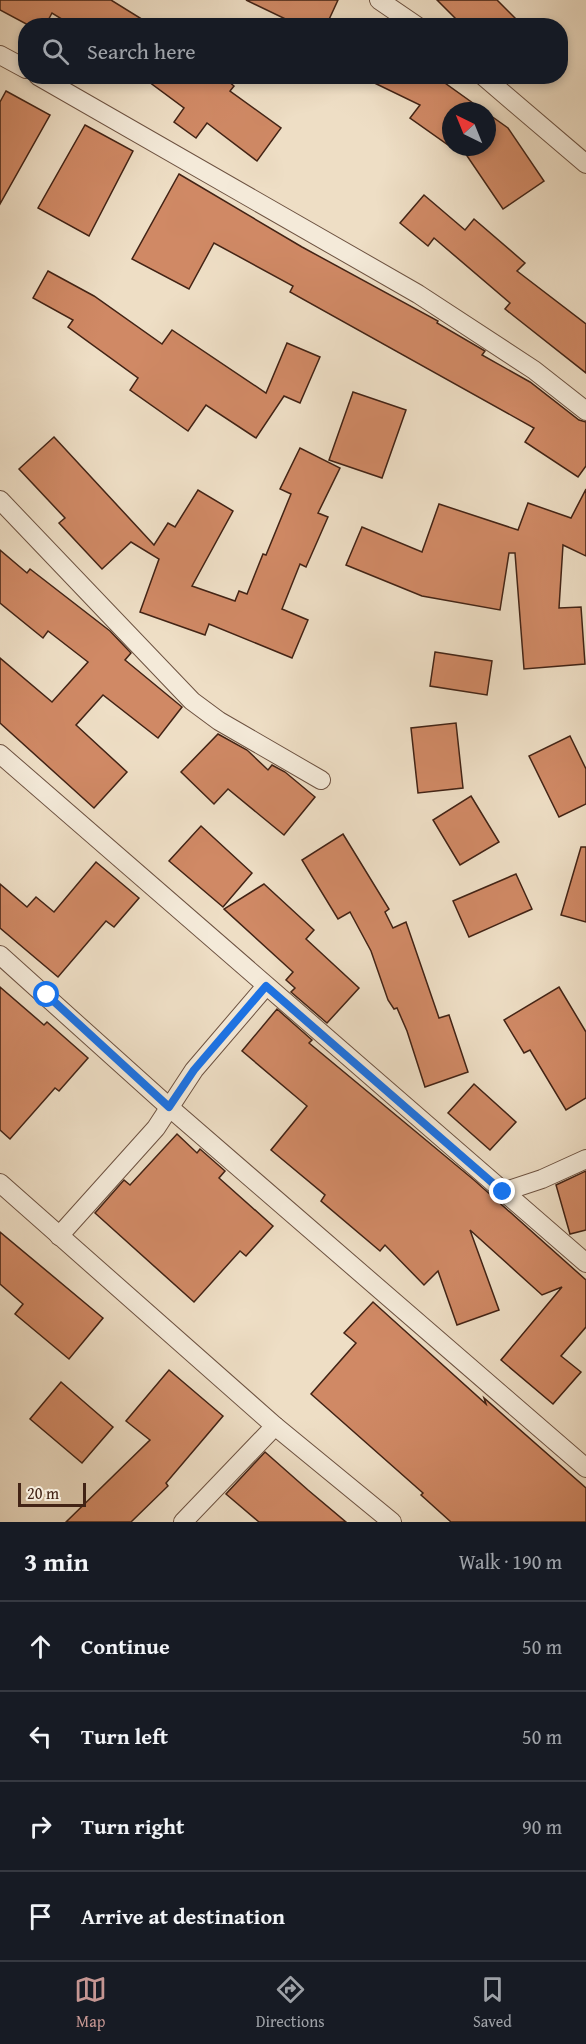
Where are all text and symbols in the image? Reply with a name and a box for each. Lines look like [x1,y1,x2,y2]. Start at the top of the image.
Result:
search box [18,18,568,84]
icon: search [39,35,72,68]
text: Search here [87,35,196,67]
north arrow [442,102,496,156]
route start [33,981,59,1007]
route end [489,1178,515,1204]
scale bar [18,1480,86,1508]
text: 20 m [27,1481,59,1505]
text: 3 min [24,1542,89,1581]
text: Walk · 190 m [459,1547,562,1576]
icon: ahead [24,1630,57,1663]
text: Continue [81,1630,170,1662]
text: 50 m [522,1632,562,1661]
icon: left [24,1720,57,1753]
text: Turn left [81,1720,168,1752]
text: 50 m [522,1722,562,1751]
icon: right [24,1810,57,1843]
text: Turn right [81,1810,184,1842]
text: 90 m [522,1812,562,1841]
icon: arrive [24,1900,57,1933]
text: Arrive at destination [81,1900,285,1932]
tab: Map [74,1973,107,2033]
tab: Directions [256,1973,325,2033]
tab: Saved [473,1973,512,2033]

